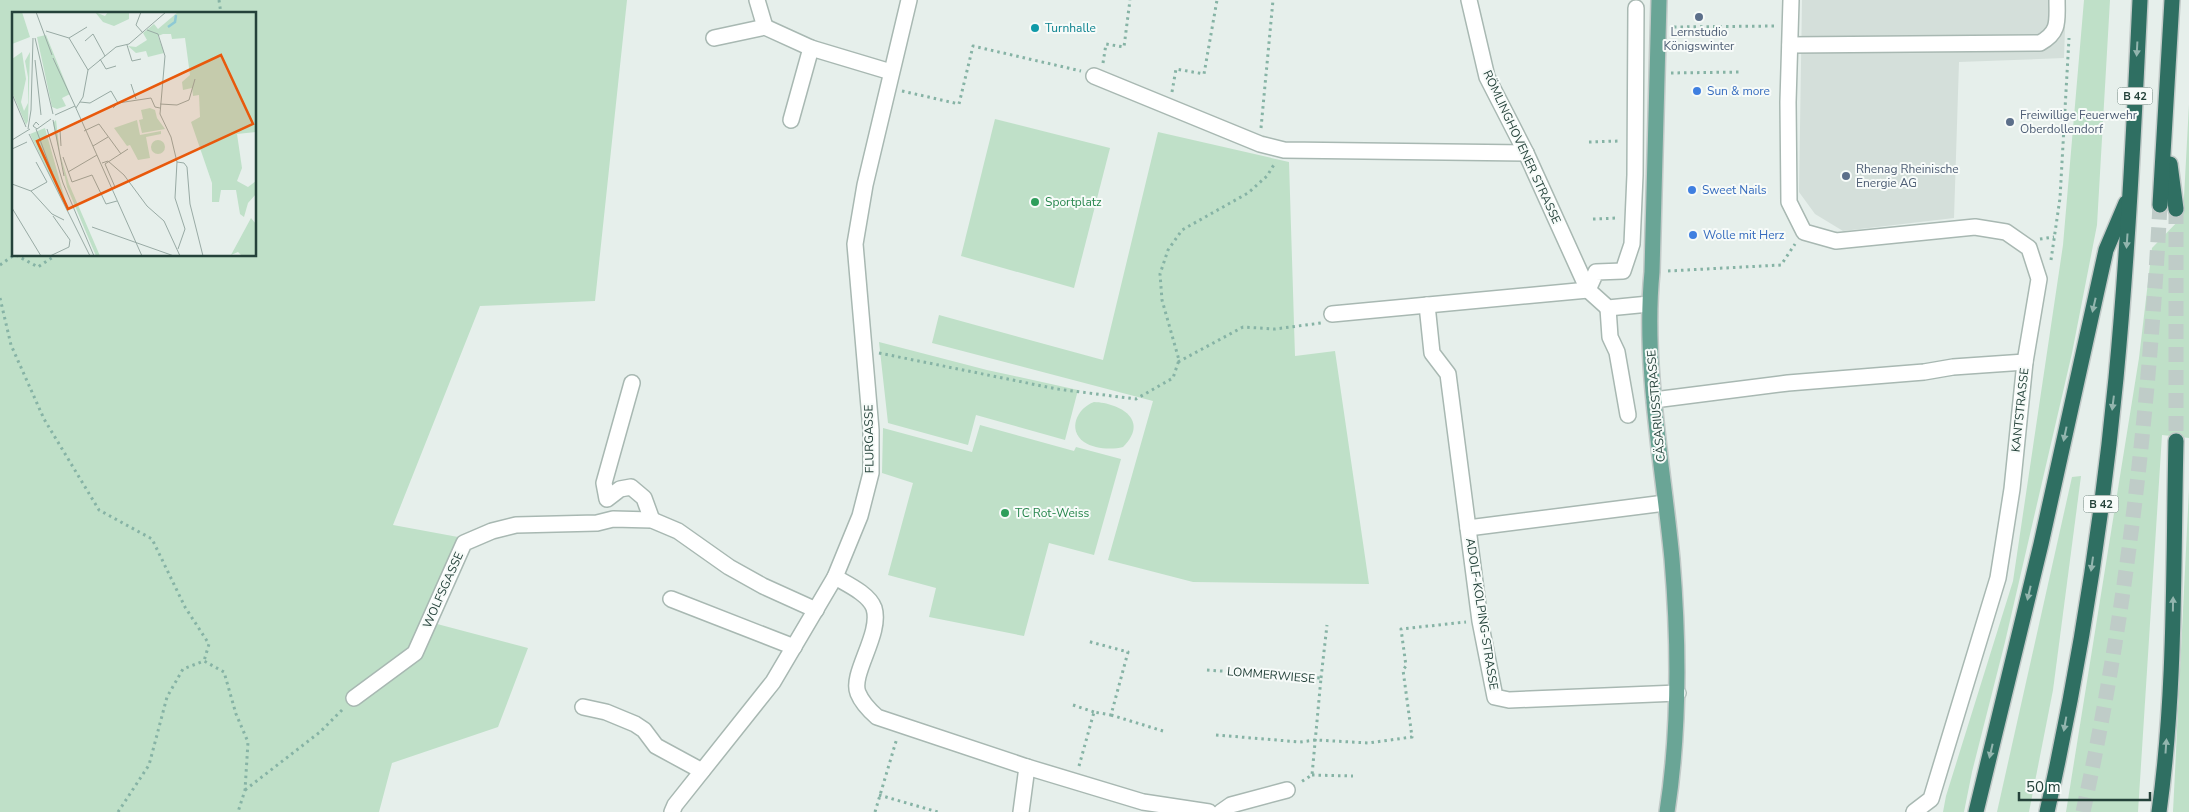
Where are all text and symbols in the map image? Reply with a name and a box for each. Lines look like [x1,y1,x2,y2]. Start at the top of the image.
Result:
marker: Lernstudio Königswinter [1693,11,1705,23]
inset map [12,12,256,256]
place label: Turnhalle [1045,20,1096,36]
marker: Turnhalle [1029,22,1041,34]
place label: Lernstudio Königswinter [1664,24,1735,54]
one-way arrow [2133,41,2141,57]
street label: RÖMLINGHOVENER STRASSE [1479,68,1565,226]
place label: Sun & more [1707,83,1770,99]
marker: Sun & more [1691,85,1703,97]
road number: B 42 [2118,88,2152,104]
place label: Freiwillige Feuerwehr Oberdollendorf [2020,107,2138,137]
marker: Freiwillige Feuerwehr Oberdollendorf [2004,116,2016,128]
place label: Rhenag Rheinische Energie AG [1856,161,1959,191]
marker: Rhenag Rheinische Energie AG [1840,170,1852,182]
place label: Sweet Nails [1702,182,1767,198]
marker: Sweet Nails [1686,184,1698,196]
place label: Sportplatz [1045,194,1102,210]
marker: Sportplatz [1029,196,1041,208]
place label: Wolle mit Herz [1703,227,1785,243]
marker: Wolle mit Herz [1687,229,1699,241]
one-way arrow [2123,233,2131,249]
one-way arrow [2090,297,2098,312]
street label: CÄSARIUSSTRASSE [1643,349,1669,463]
street label: KANTSTRASSE [2008,367,2032,453]
one-way arrow [2109,395,2117,411]
street label: FLURGASSE [860,405,878,473]
one-way arrow [2061,427,2069,442]
road number: B 42 [2084,496,2118,512]
place label: TC Rot-Weiss [1015,505,1089,521]
marker: TC Rot-Weiss [999,507,1011,519]
street label: ADOLF-KOLPING-STRASSE [1462,537,1502,691]
street label: WOLFSGASSE [419,549,467,631]
one-way arrow [2088,556,2096,572]
one-way arrow [2025,585,2033,600]
one-way arrow [2169,595,2177,611]
street label: LOMMERWIESE [1226,663,1316,687]
one-way arrow [2061,717,2069,732]
one-way arrow [2162,738,2170,754]
one-way arrow [1987,743,1995,759]
scale bar [2019,770,2150,802]
text: 50 m [2026,777,2061,797]

